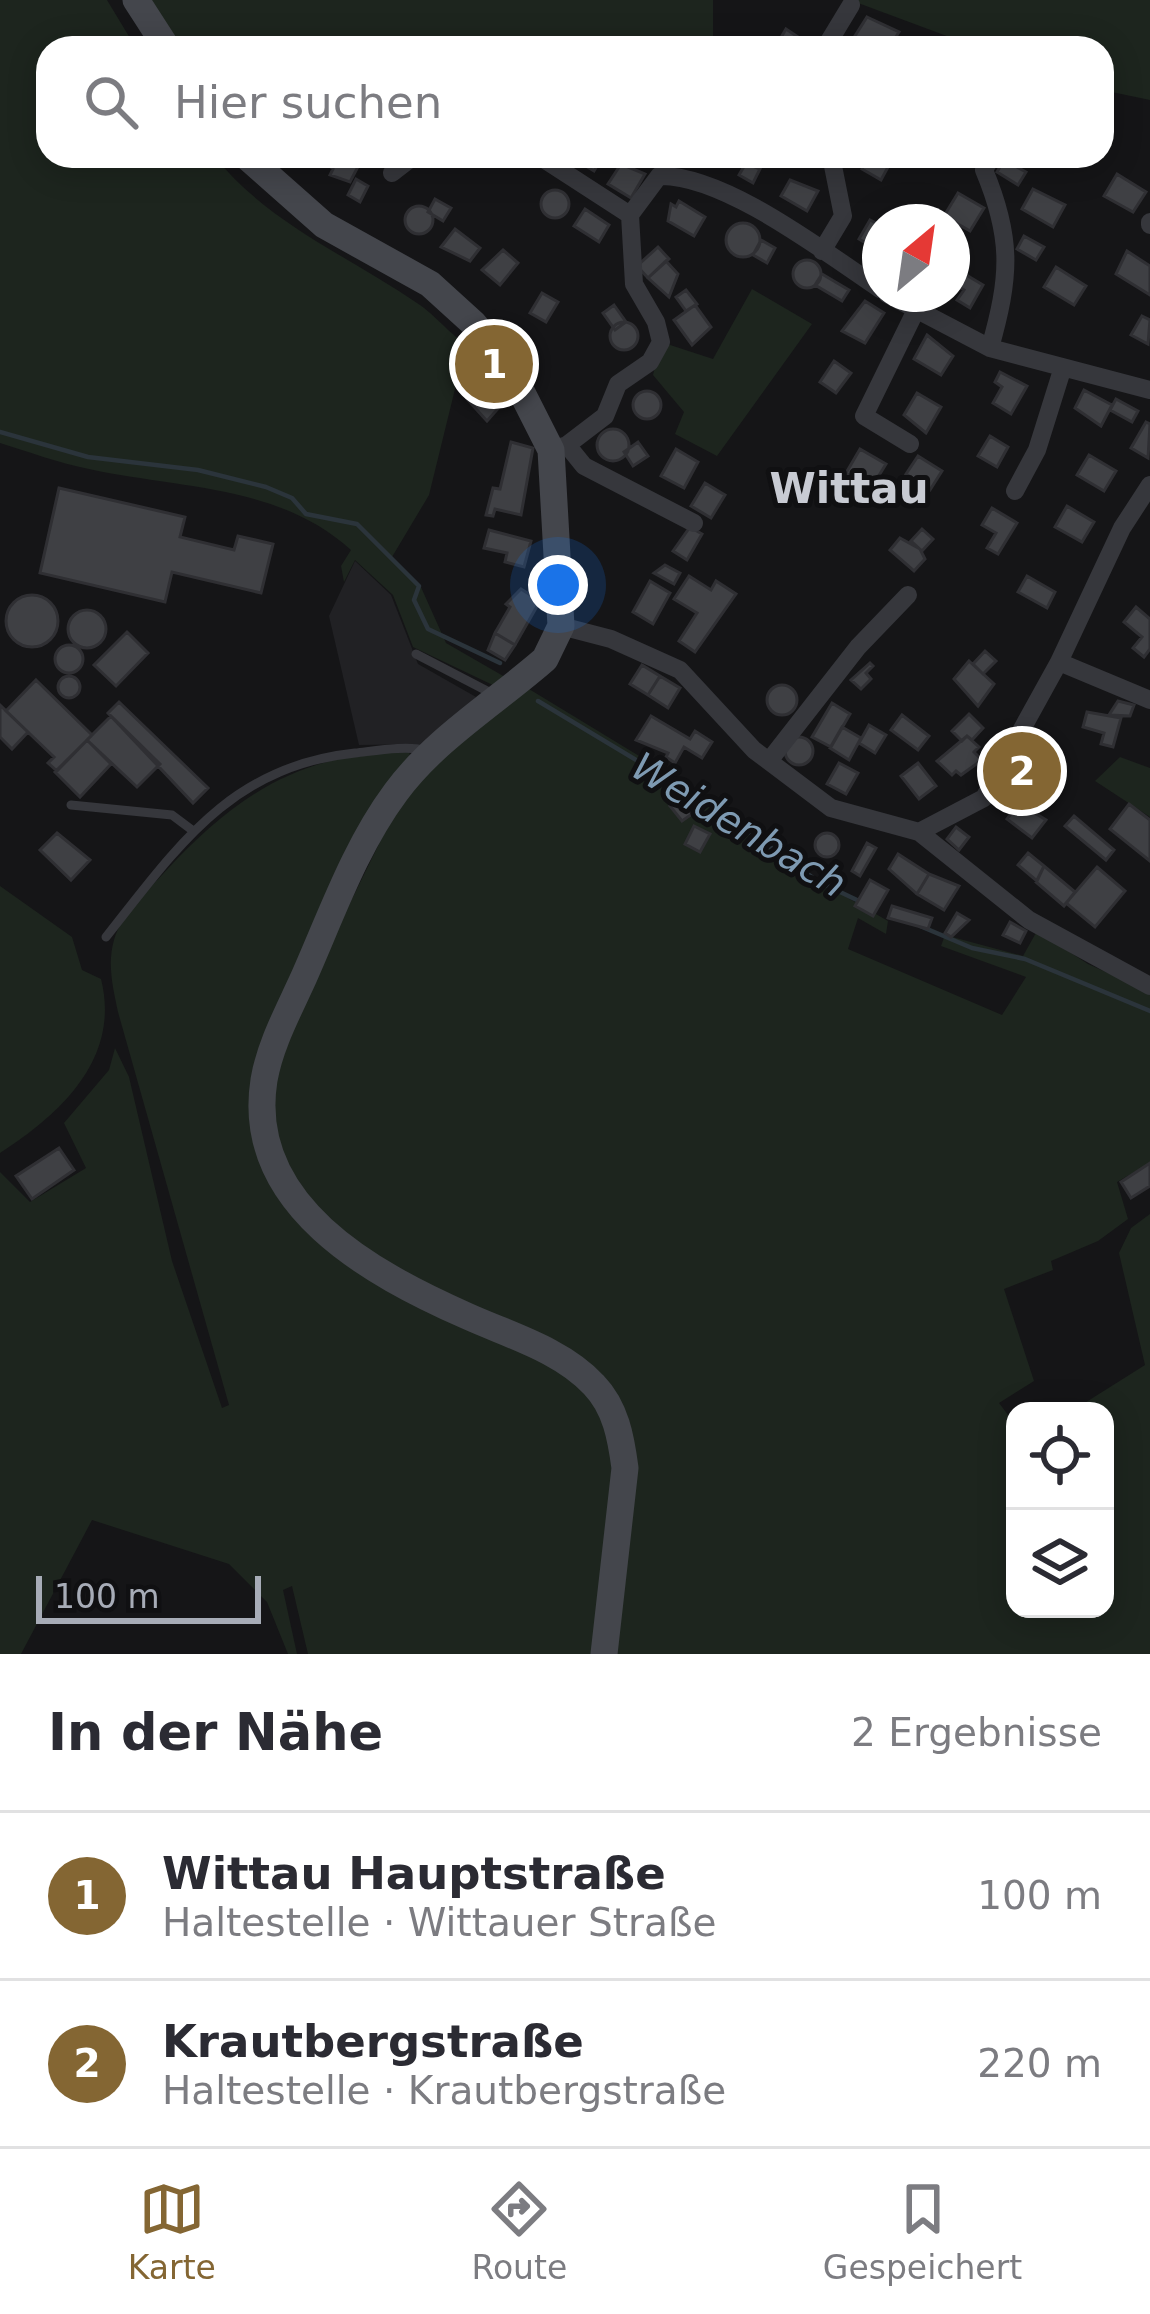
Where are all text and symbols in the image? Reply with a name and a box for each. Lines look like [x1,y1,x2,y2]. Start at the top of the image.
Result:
search box [36,36,1114,168]
icon: search [78,69,144,135]
text: Hier suchen [174,76,442,129]
north arrow [862,204,970,312]
pin: 1 [455,319,533,409]
district label: Wittau [769,464,929,513]
your location [528,555,588,615]
pin: 2 [983,726,1061,816]
water label: Weidenbach [624,743,854,907]
map controls [1006,1402,1114,1618]
button: locate [1006,1402,1114,1510]
button: layers [1006,1510,1114,1618]
scale bar [36,1570,261,1623]
text: 100 m [54,1577,160,1616]
text: In der Nähe [48,1703,383,1762]
text: 2 Ergebnisse [851,1710,1102,1755]
text: Wittau Hauptstraße [162,1847,666,1900]
text: 1 [73,1873,101,1918]
text: 100 m [977,1873,1102,1918]
text: Haltestelle · Wittauer Straße [162,1900,717,1945]
text: Krautbergstraße [162,2015,584,2068]
text: 2 [73,2041,101,2086]
text: 220 m [977,2041,1102,2086]
text: Haltestelle · Krautbergstraße [162,2068,726,2113]
tab: Karte [128,2176,216,2287]
tab: Route [471,2176,567,2287]
tab: Gespeichert [823,2176,1022,2287]

